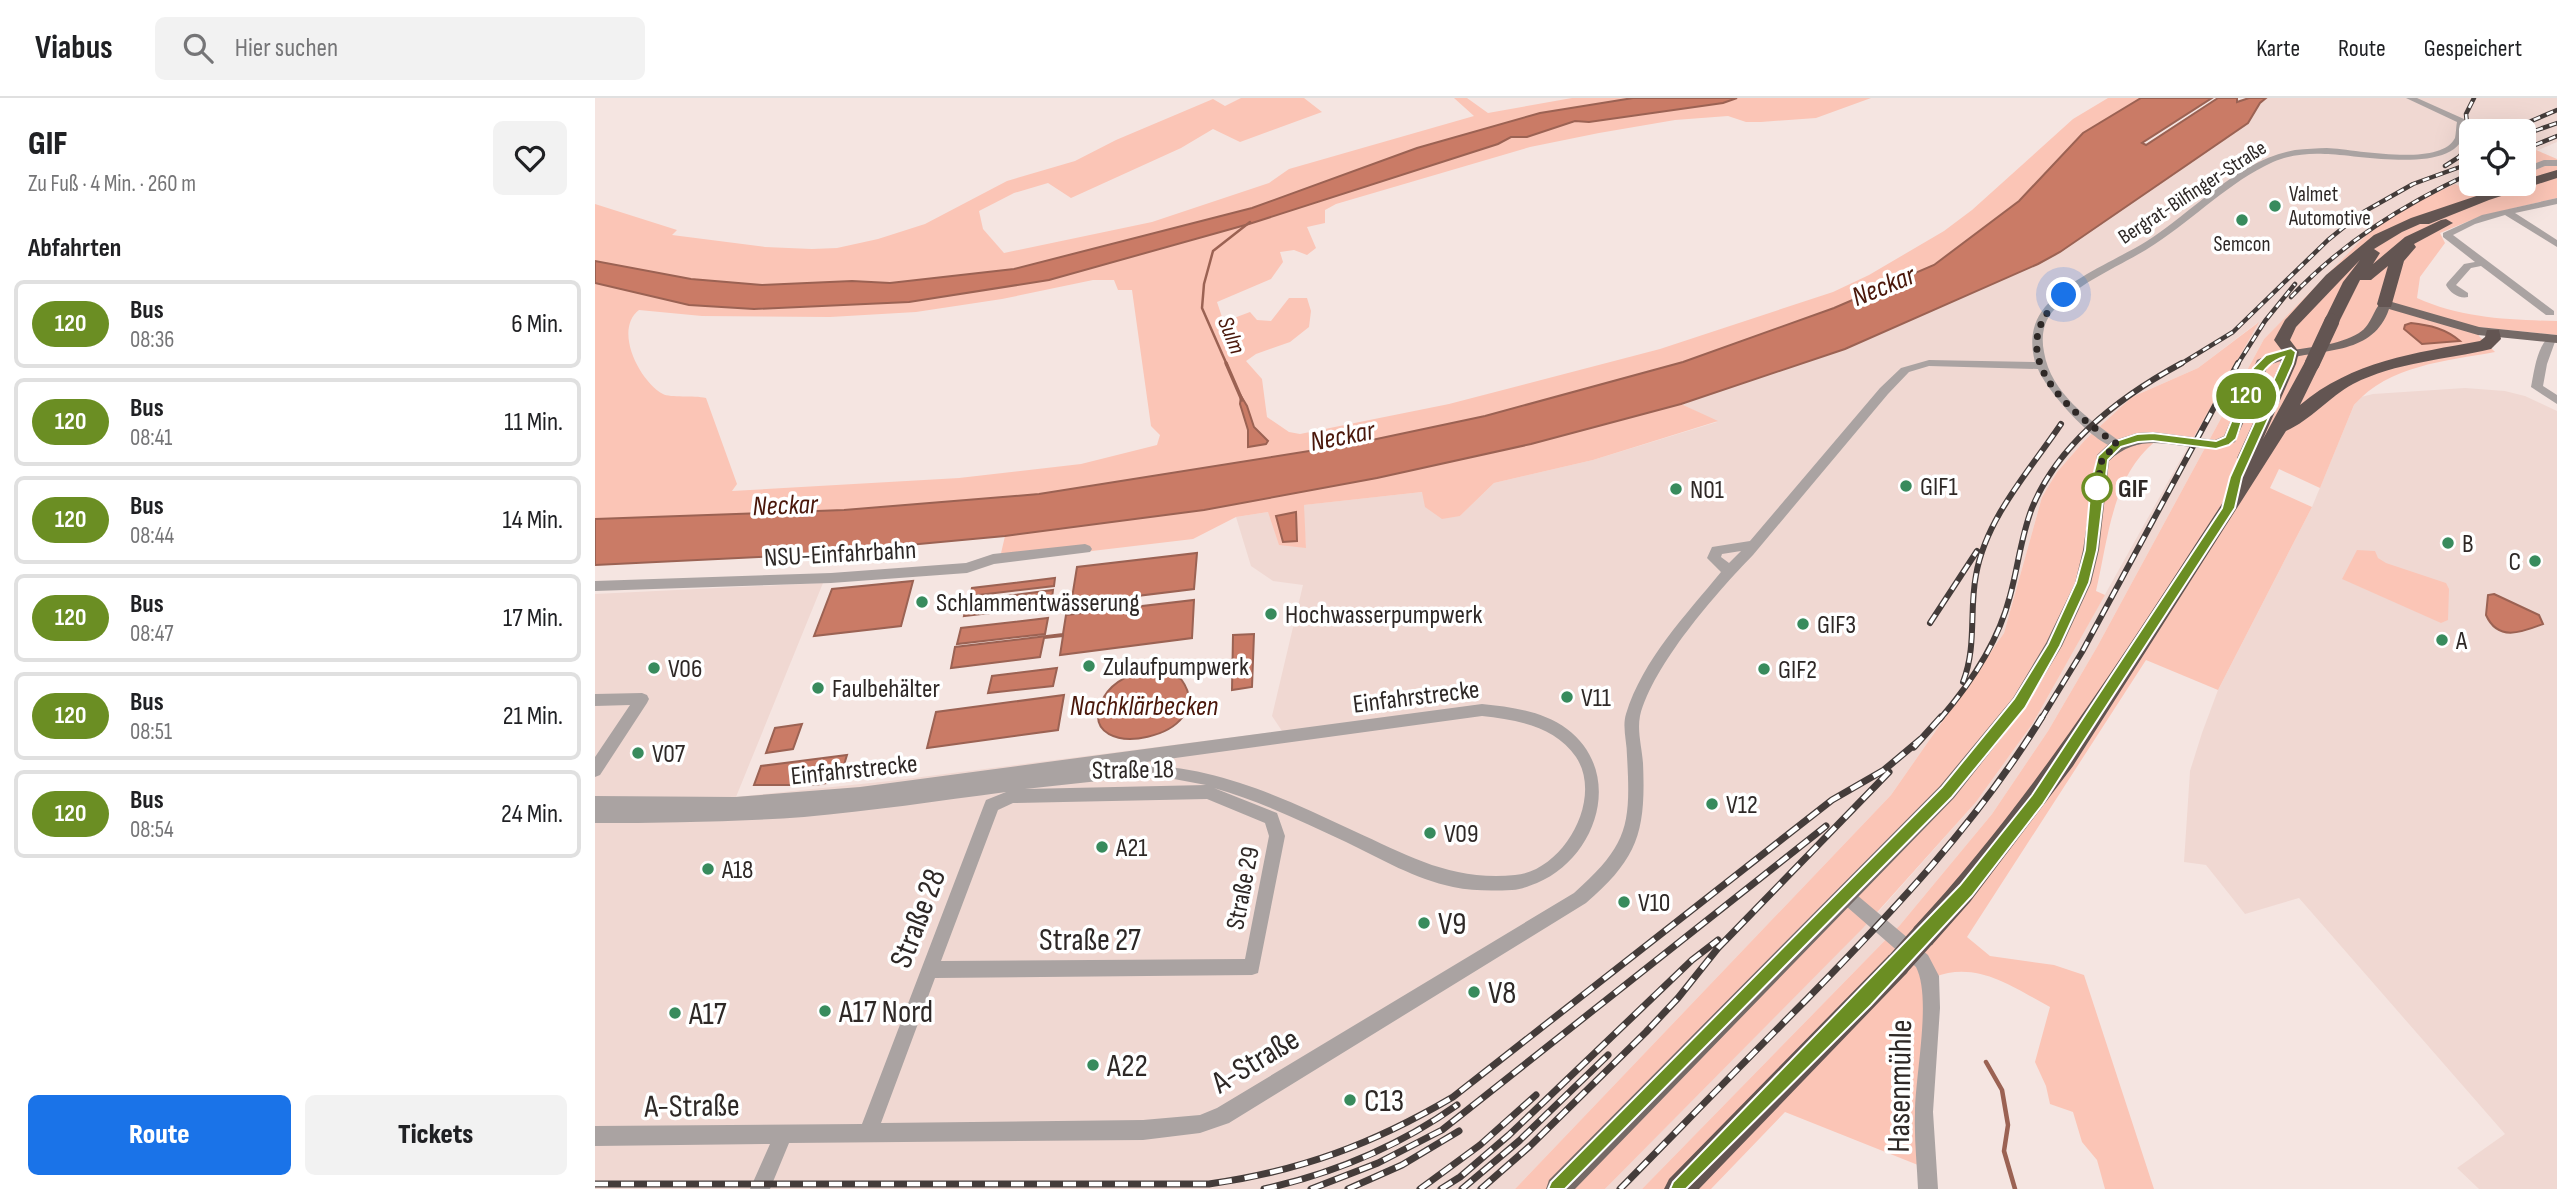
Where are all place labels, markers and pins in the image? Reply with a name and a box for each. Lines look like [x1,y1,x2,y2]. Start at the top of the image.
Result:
place label: Valmet Automotive [2288,182,2371,231]
marker: Valmet Automotive [2267,198,2283,214]
marker: Semcon [2234,212,2250,228]
place label: Semcon [2214,232,2270,257]
place label: GIF1 [1920,472,1958,503]
marker: GIF [2082,473,2112,503]
place label: GIF [2118,474,2148,505]
place label: N01 [1690,475,1724,506]
marker: GIF1 [1898,478,1914,494]
marker: N01 [1668,481,1684,497]
place label: B [2462,529,2474,560]
marker: B [2440,535,2456,551]
place label: C [2508,547,2521,578]
marker: C [2527,553,2543,569]
place label: Schlammentwässerung [936,588,1140,619]
marker: Schlammentwässerung [914,594,930,610]
place label: Hochwasserpumpwerk [1285,600,1482,631]
marker: Hochwasserpumpwerk [1263,606,1279,622]
place label: GIF3 [1817,610,1856,641]
marker: GIF3 [1795,616,1811,632]
place label: A [2455,626,2468,657]
marker: A [2434,632,2450,648]
place label: Zulaufpumpwerk [1103,652,1249,683]
place label: V06 [668,654,702,685]
place label: GIF2 [1778,655,1817,686]
marker: Zulaufpumpwerk [1081,658,1097,674]
marker: V06 [646,660,662,676]
marker: GIF2 [1756,661,1772,677]
place label: Faulbehälter [832,674,940,705]
marker: Faulbehälter [810,680,826,696]
place label: V11 [1581,683,1611,714]
marker: V11 [1559,689,1575,705]
place label: V07 [652,739,686,770]
marker: V07 [630,745,646,761]
place label: V12 [1726,790,1758,821]
marker: V12 [1704,796,1720,812]
place label: V09 [1444,819,1478,850]
marker: V09 [1422,825,1438,841]
place label: A21 [1115,833,1147,864]
marker: A21 [1094,839,1110,855]
place label: A18 [721,855,754,886]
marker: A18 [700,861,716,877]
place label: V10 [1638,888,1670,919]
marker: V10 [1616,894,1632,910]
place label: V9 [1438,905,1466,944]
marker: V9 [1416,915,1432,931]
place label: V8 [1488,974,1516,1013]
marker: V8 [1466,984,1482,1000]
place label: A17 Nord [838,993,933,1032]
place label: A17 [688,995,727,1034]
marker: A17 Nord [817,1003,833,1019]
marker: A17 [667,1005,683,1021]
place label: A22 [1106,1047,1148,1086]
marker: A22 [1085,1057,1101,1073]
place label: C13 [1364,1082,1404,1121]
marker: C13 [1342,1092,1358,1108]

